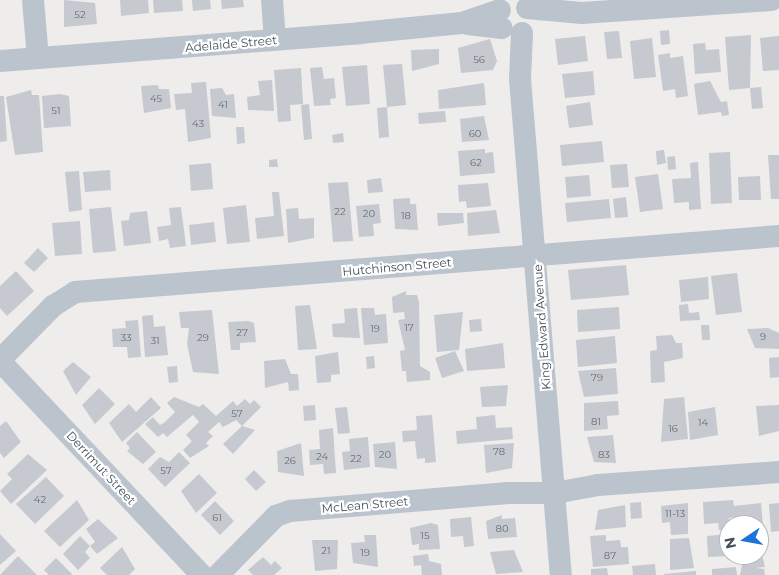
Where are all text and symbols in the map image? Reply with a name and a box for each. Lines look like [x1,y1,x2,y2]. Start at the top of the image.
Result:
house number: 52 [74,9,86,21]
street label: Adelaide Street [184,33,278,55]
house number: 56 [473,54,485,66]
house number: 45 [150,93,162,105]
house number: 41 [218,99,228,111]
house number: 51 [51,105,61,117]
house number: 43 [192,118,204,130]
house number: 60 [469,128,481,140]
house number: 62 [470,157,482,169]
house number: 22 [334,206,346,218]
house number: 20 [363,208,375,220]
house number: 18 [401,210,411,222]
street label: Hutchinson Street [342,255,452,279]
street label: King Edward Avenue [530,264,554,390]
house number: 17 [404,322,414,334]
house number: 19 [370,323,380,335]
house number: 27 [236,327,248,339]
house number: 9 [760,331,766,343]
house number: 33 [120,332,132,344]
house number: 29 [197,332,209,344]
house number: 31 [150,335,160,347]
house number: 79 [591,372,603,384]
house number: 57 [231,408,243,420]
house number: 81 [591,416,601,428]
house number: 14 [698,417,708,429]
house number: 16 [668,423,678,435]
street label: Derrimut Street [63,428,139,508]
house number: 78 [493,446,505,458]
house number: 20 [379,449,391,461]
house number: 83 [598,449,610,461]
house number: 24 [316,451,328,463]
house number: 22 [350,453,362,465]
house number: 26 [284,455,296,467]
house number: 57 [160,465,172,477]
house number: 42 [34,494,46,506]
street label: McLean Street [321,494,409,516]
house number: 11-13 [665,508,685,520]
house number: 61 [212,512,222,524]
north arrow [719,515,769,565]
house number: 80 [496,523,508,535]
house number: 15 [420,530,430,542]
text: N [720,536,740,550]
house number: 21 [321,545,331,557]
house number: 19 [360,547,370,559]
house number: 87 [604,550,616,562]

